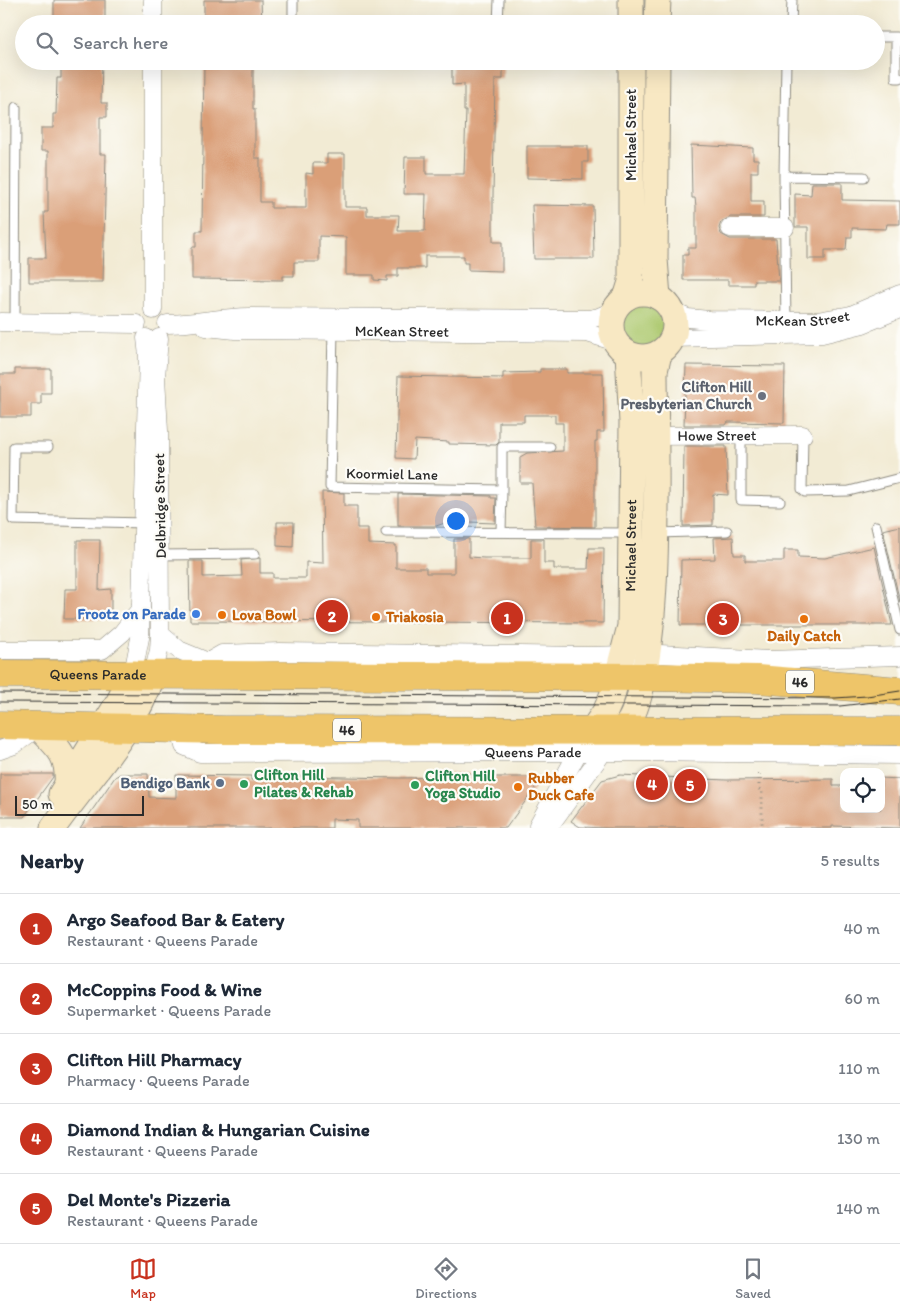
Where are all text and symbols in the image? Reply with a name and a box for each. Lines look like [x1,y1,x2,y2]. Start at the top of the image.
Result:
search box [15,15,885,70]
icon: search [33,29,61,57]
text: Search here [73,31,168,54]
street label: Michael Street [622,89,640,181]
street label: McKean Street [756,306,851,330]
street label: McKean Street [355,322,449,341]
place label: Clifton Hill Presbyterian Church [620,378,753,414]
marker: Clifton Hill Presbyterian Church [756,390,768,402]
street label: Howe Street [677,426,757,445]
street label: Delbridge Street [150,453,170,559]
street label: Koormiel Lane [346,464,438,484]
street label: Michael Street [621,499,640,592]
your location [443,508,469,534]
pin: 2 [316,597,348,635]
pin: 1 [491,599,523,637]
pin: 3 [707,600,739,638]
place label: Frootz on Parade [77,605,186,623]
place label: Lova Bowl [232,606,297,624]
marker: Frootz on Parade [190,608,202,620]
place label: Triakosia [385,608,444,626]
marker: Lova Bowl [216,609,228,621]
marker: Triakosia [370,611,382,623]
marker: Daily Catch [798,613,810,625]
place label: Daily Catch [767,627,841,646]
street label: Queens Parade [49,665,147,684]
road number: 46 [786,670,814,694]
road number: 46 [333,718,361,742]
street label: Queens Parade [485,743,582,761]
pin: 4 [636,765,668,803]
place label: Clifton Hill Pilates & Rehab [254,766,354,801]
pin: 5 [674,766,706,804]
place label: Clifton Hill Yoga Studio [424,767,501,803]
map controls [840,768,885,813]
button: locate [840,768,885,813]
place label: Rubber Duck Cafe [528,769,594,804]
place label: Bendigo Bank [120,774,210,793]
marker: Bendigo Bank [214,777,226,789]
marker: Clifton Hill Pilates & Rehab [238,778,250,790]
marker: Clifton Hill Yoga Studio [409,779,421,791]
marker: Rubber Duck Cafe [512,781,524,793]
scale bar [15,793,144,816]
text: 50 m [22,796,53,813]
text: Nearby [20,848,84,873]
text: 5 results [820,851,880,870]
text: Argo Seafood Bar & Eatery [67,908,284,931]
text: 1 [32,919,40,938]
text: 40 m [843,919,880,938]
text: Restaurant · Queens Parade [67,931,258,950]
text: McCoppins Food & Wine [67,978,262,1001]
text: 2 [32,989,40,1008]
text: 60 m [845,989,880,1008]
text: Supermarket · Queens Parade [67,1001,271,1020]
text: Clifton Hill Pharmacy [67,1048,241,1071]
text: 3 [32,1059,40,1078]
text: 110 m [838,1059,880,1078]
text: Pharmacy · Queens Parade [67,1071,250,1090]
text: Diamond Indian & Hungarian Cuisine [67,1118,370,1141]
text: 4 [31,1129,41,1148]
text: 130 m [837,1129,880,1148]
text: Restaurant · Queens Parade [67,1141,258,1160]
text: Del Monte's Pizzeria [67,1188,230,1211]
text: 5 [32,1199,40,1218]
text: 140 m [836,1199,880,1218]
text: Restaurant · Queens Parade [67,1211,258,1230]
tab: Map [129,1255,157,1302]
tab: Directions [415,1255,477,1302]
tab: Saved [735,1255,771,1302]

